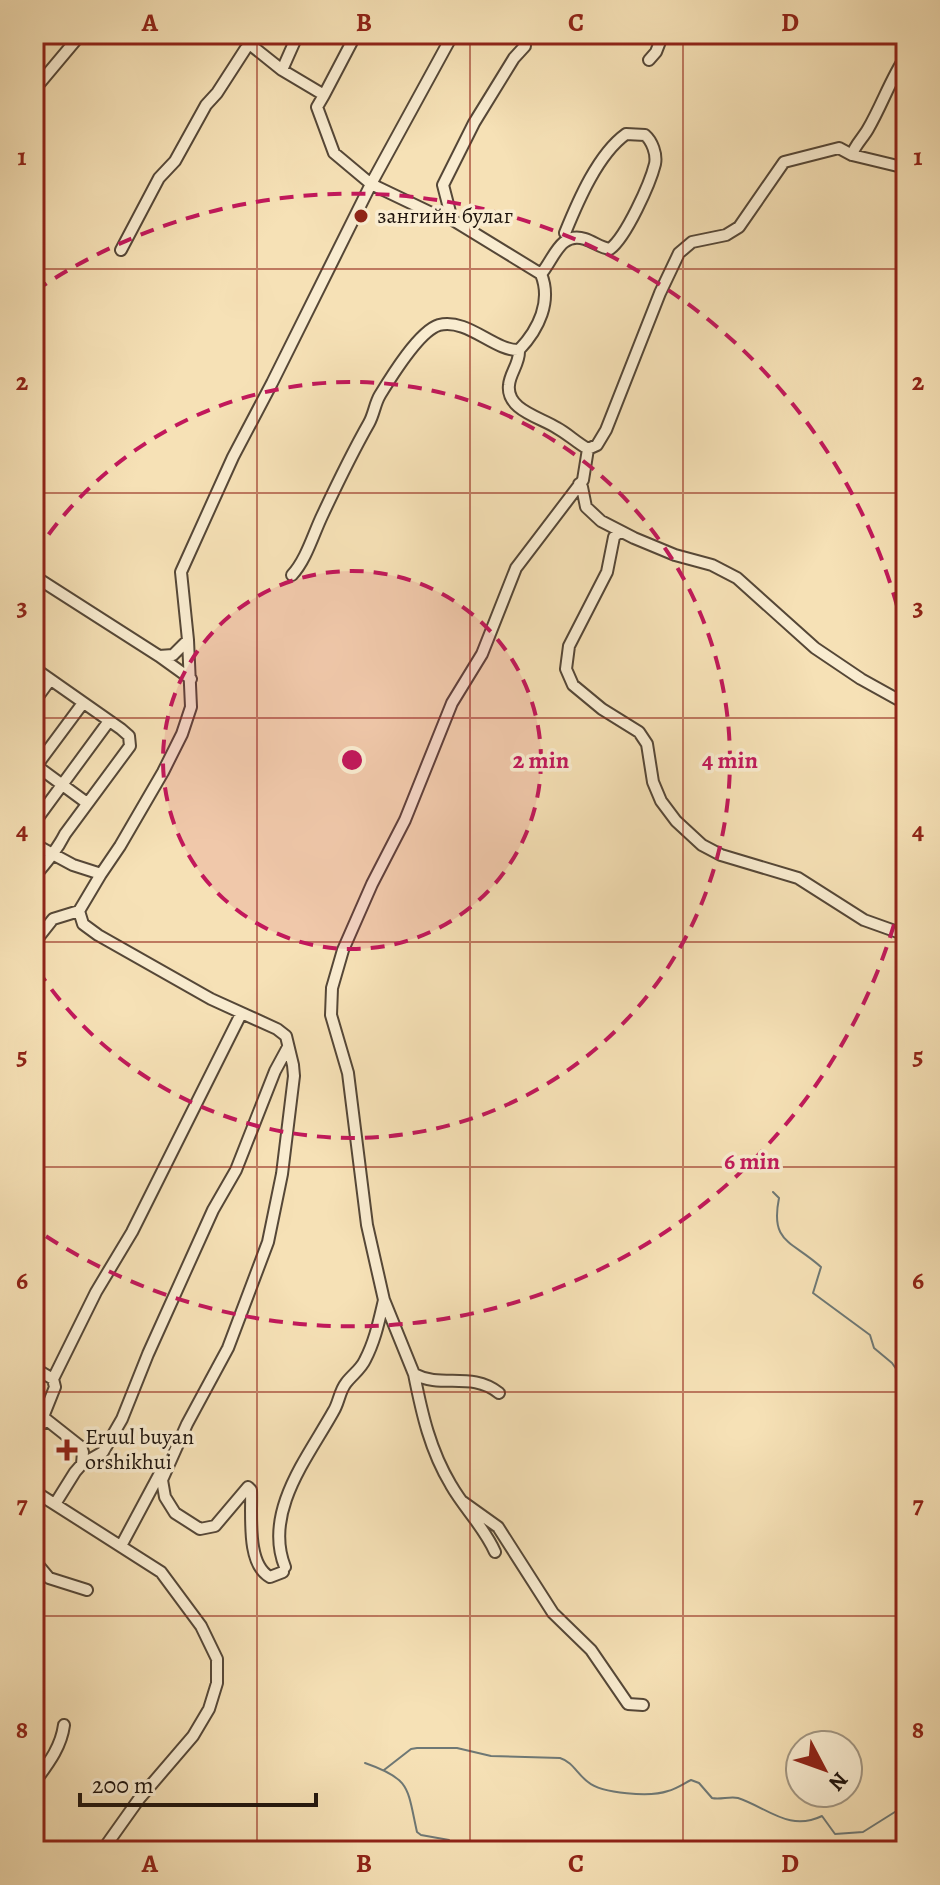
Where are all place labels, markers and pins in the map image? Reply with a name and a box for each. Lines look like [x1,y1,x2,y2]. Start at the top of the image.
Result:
place label: зангийн булаг [377,201,513,231]
marker: зангийн булаг [352,207,370,225]
centre of rings [338,746,366,774]
place label: Eruul buyan orshikhui [85,1422,194,1477]
marker: Eruul buyan orshikhui [56,1439,78,1461]

